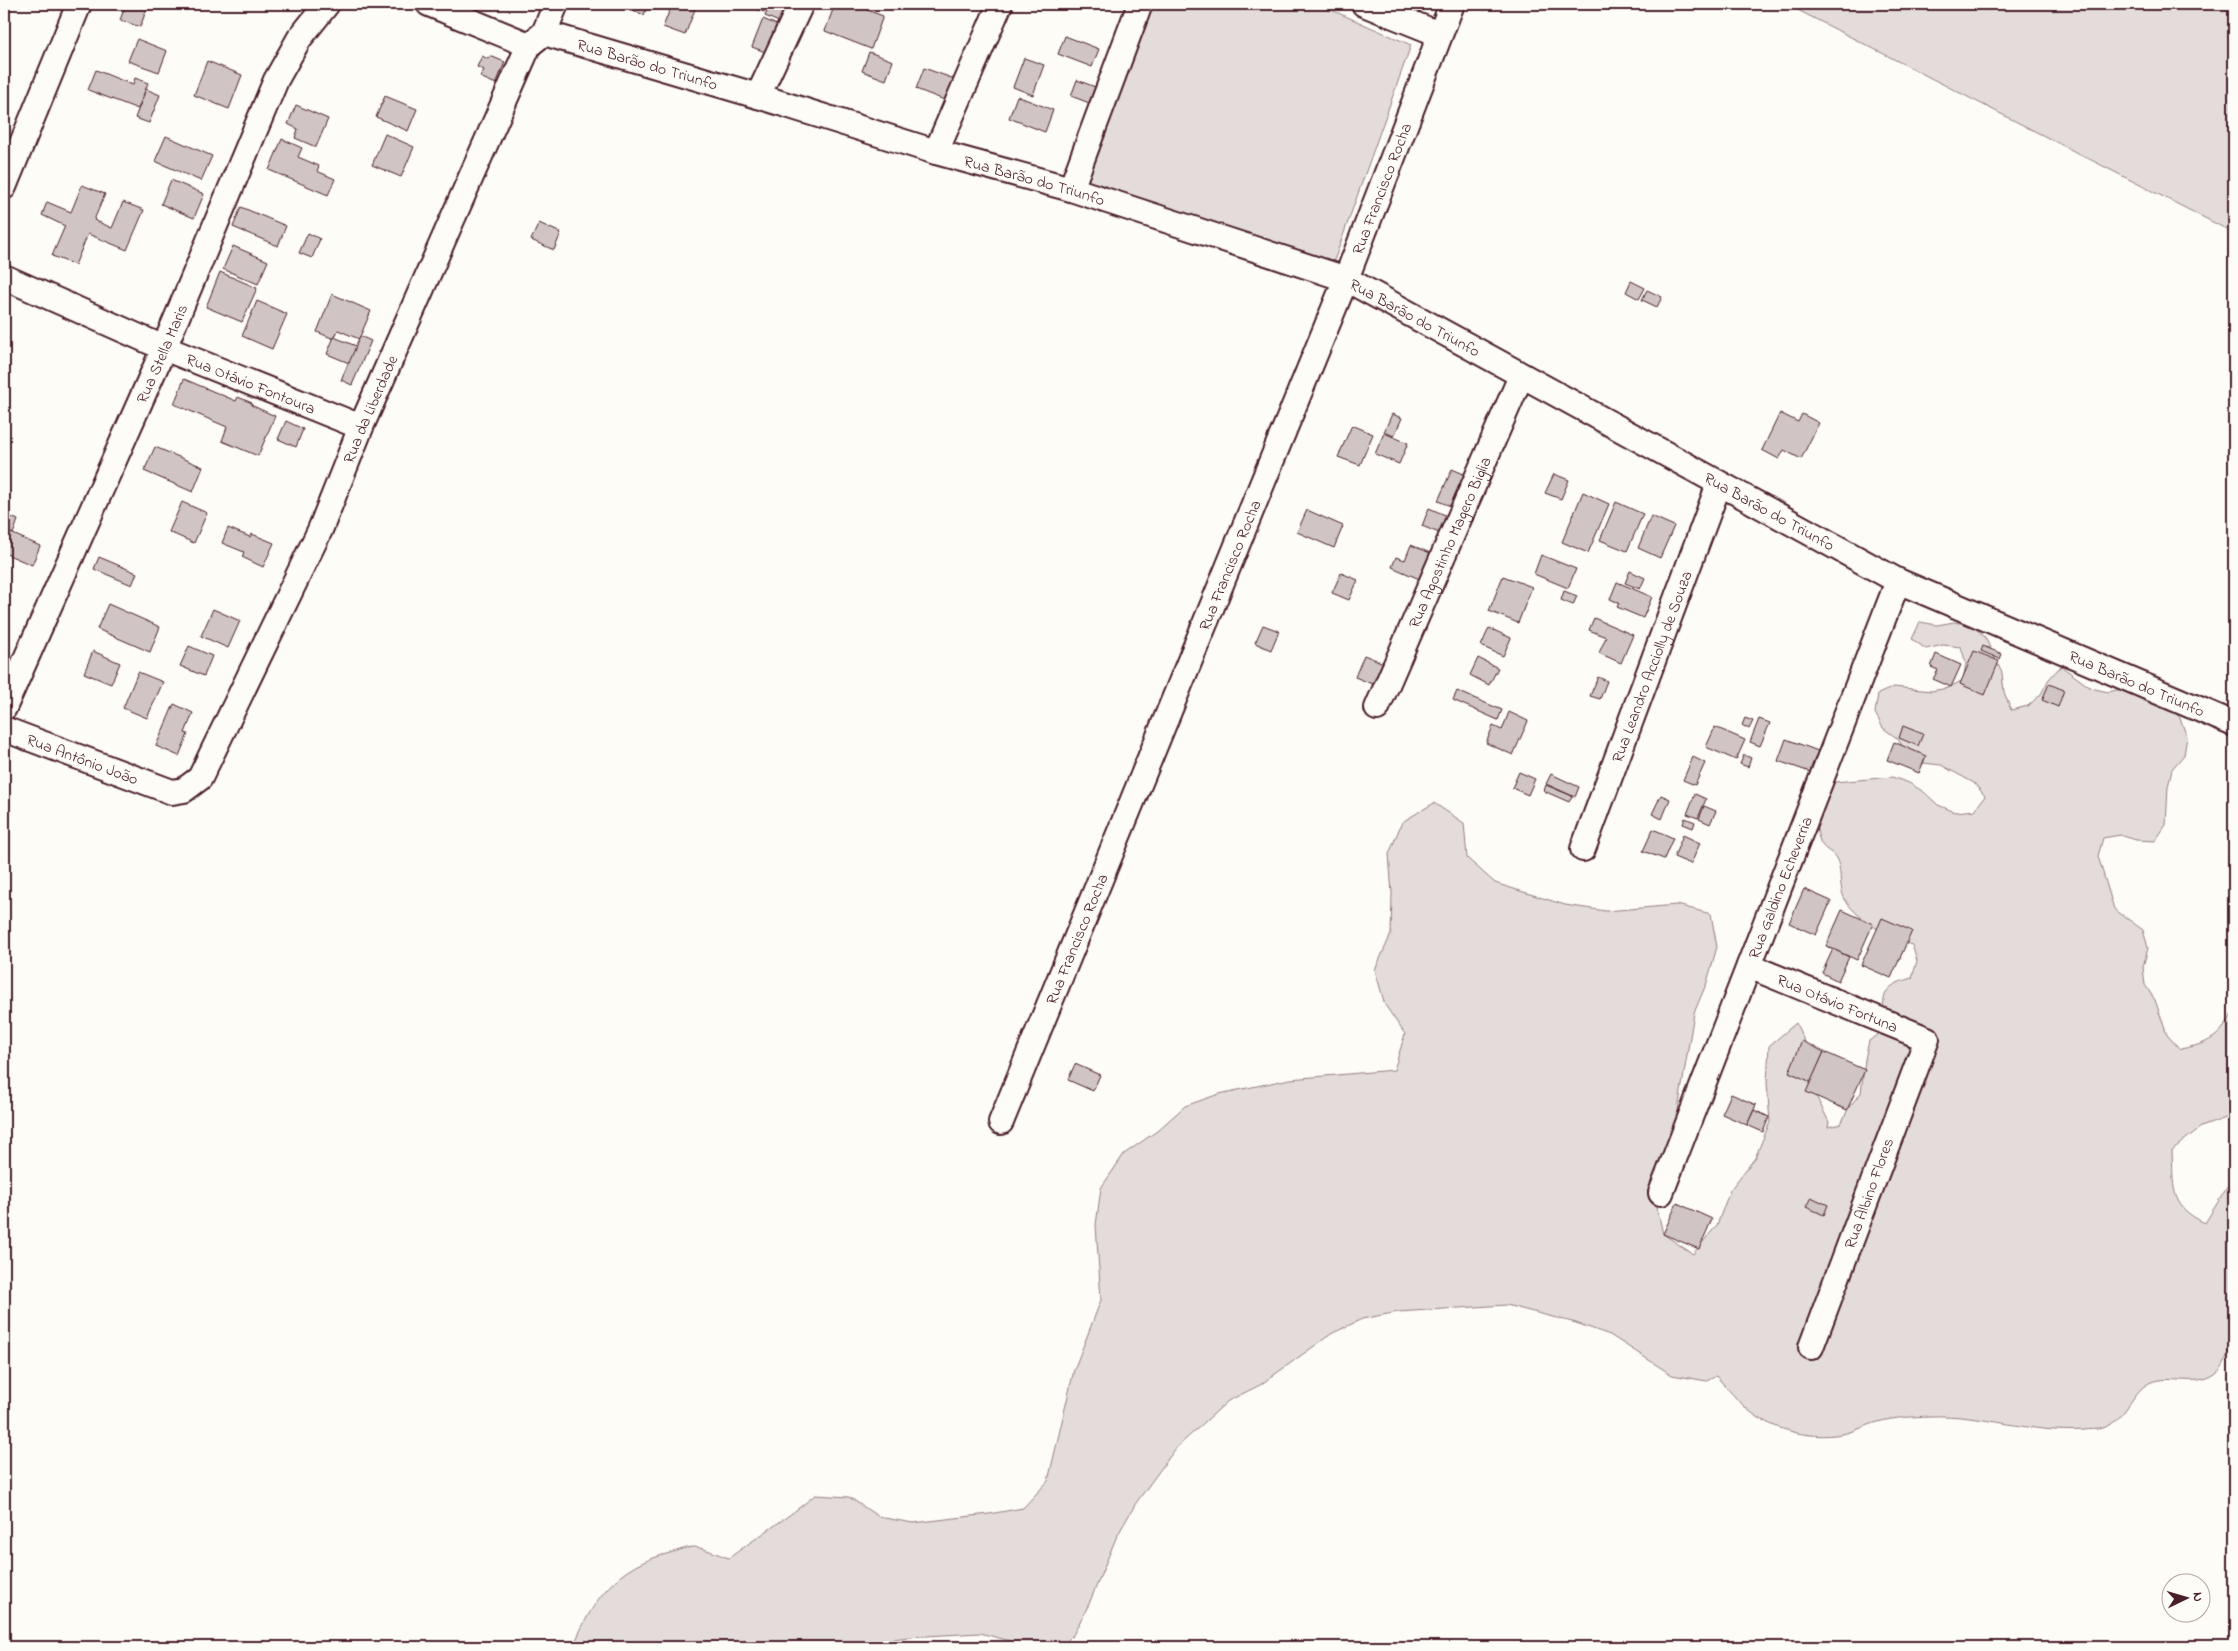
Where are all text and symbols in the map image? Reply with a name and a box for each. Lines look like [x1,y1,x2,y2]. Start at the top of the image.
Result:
street label: Rua Barão do Triunfo [574,33,720,97]
street label: Rua Francisco Rocha [1347,120,1419,258]
street label: Rua Barão do Triunfo [961,150,1108,213]
street label: Rua Barão do Triunfo [1345,273,1484,364]
street label: Rua Stella Maris [131,301,195,408]
street label: Rua Otávio Fontoura [182,348,319,422]
street label: Rua da Liberdade [338,351,405,467]
street label: Rua Agostinho Magero Biglia [1403,453,1499,632]
street label: Rua Barão do Triunfo [1699,467,1838,558]
street label: Rua Francisco Rocha [1193,497,1268,635]
street label: Rua Leandro Acciolly de Souza [1606,568,1700,766]
street label: Rua Barão do Triunfo [2065,645,2208,724]
street label: Rua Antônio João [23,728,141,792]
street label: Rua Galdino Echeverria [1743,813,1820,963]
street label: Rua Francisco Rocha [1040,870,1115,1009]
street label: Rua Otávio Fortuna [1773,969,1901,1040]
street label: Rua Albino Flores [1839,1135,1901,1252]
north arrow [2160,1574,2210,1624]
text: N [2187,1591,2208,1603]

